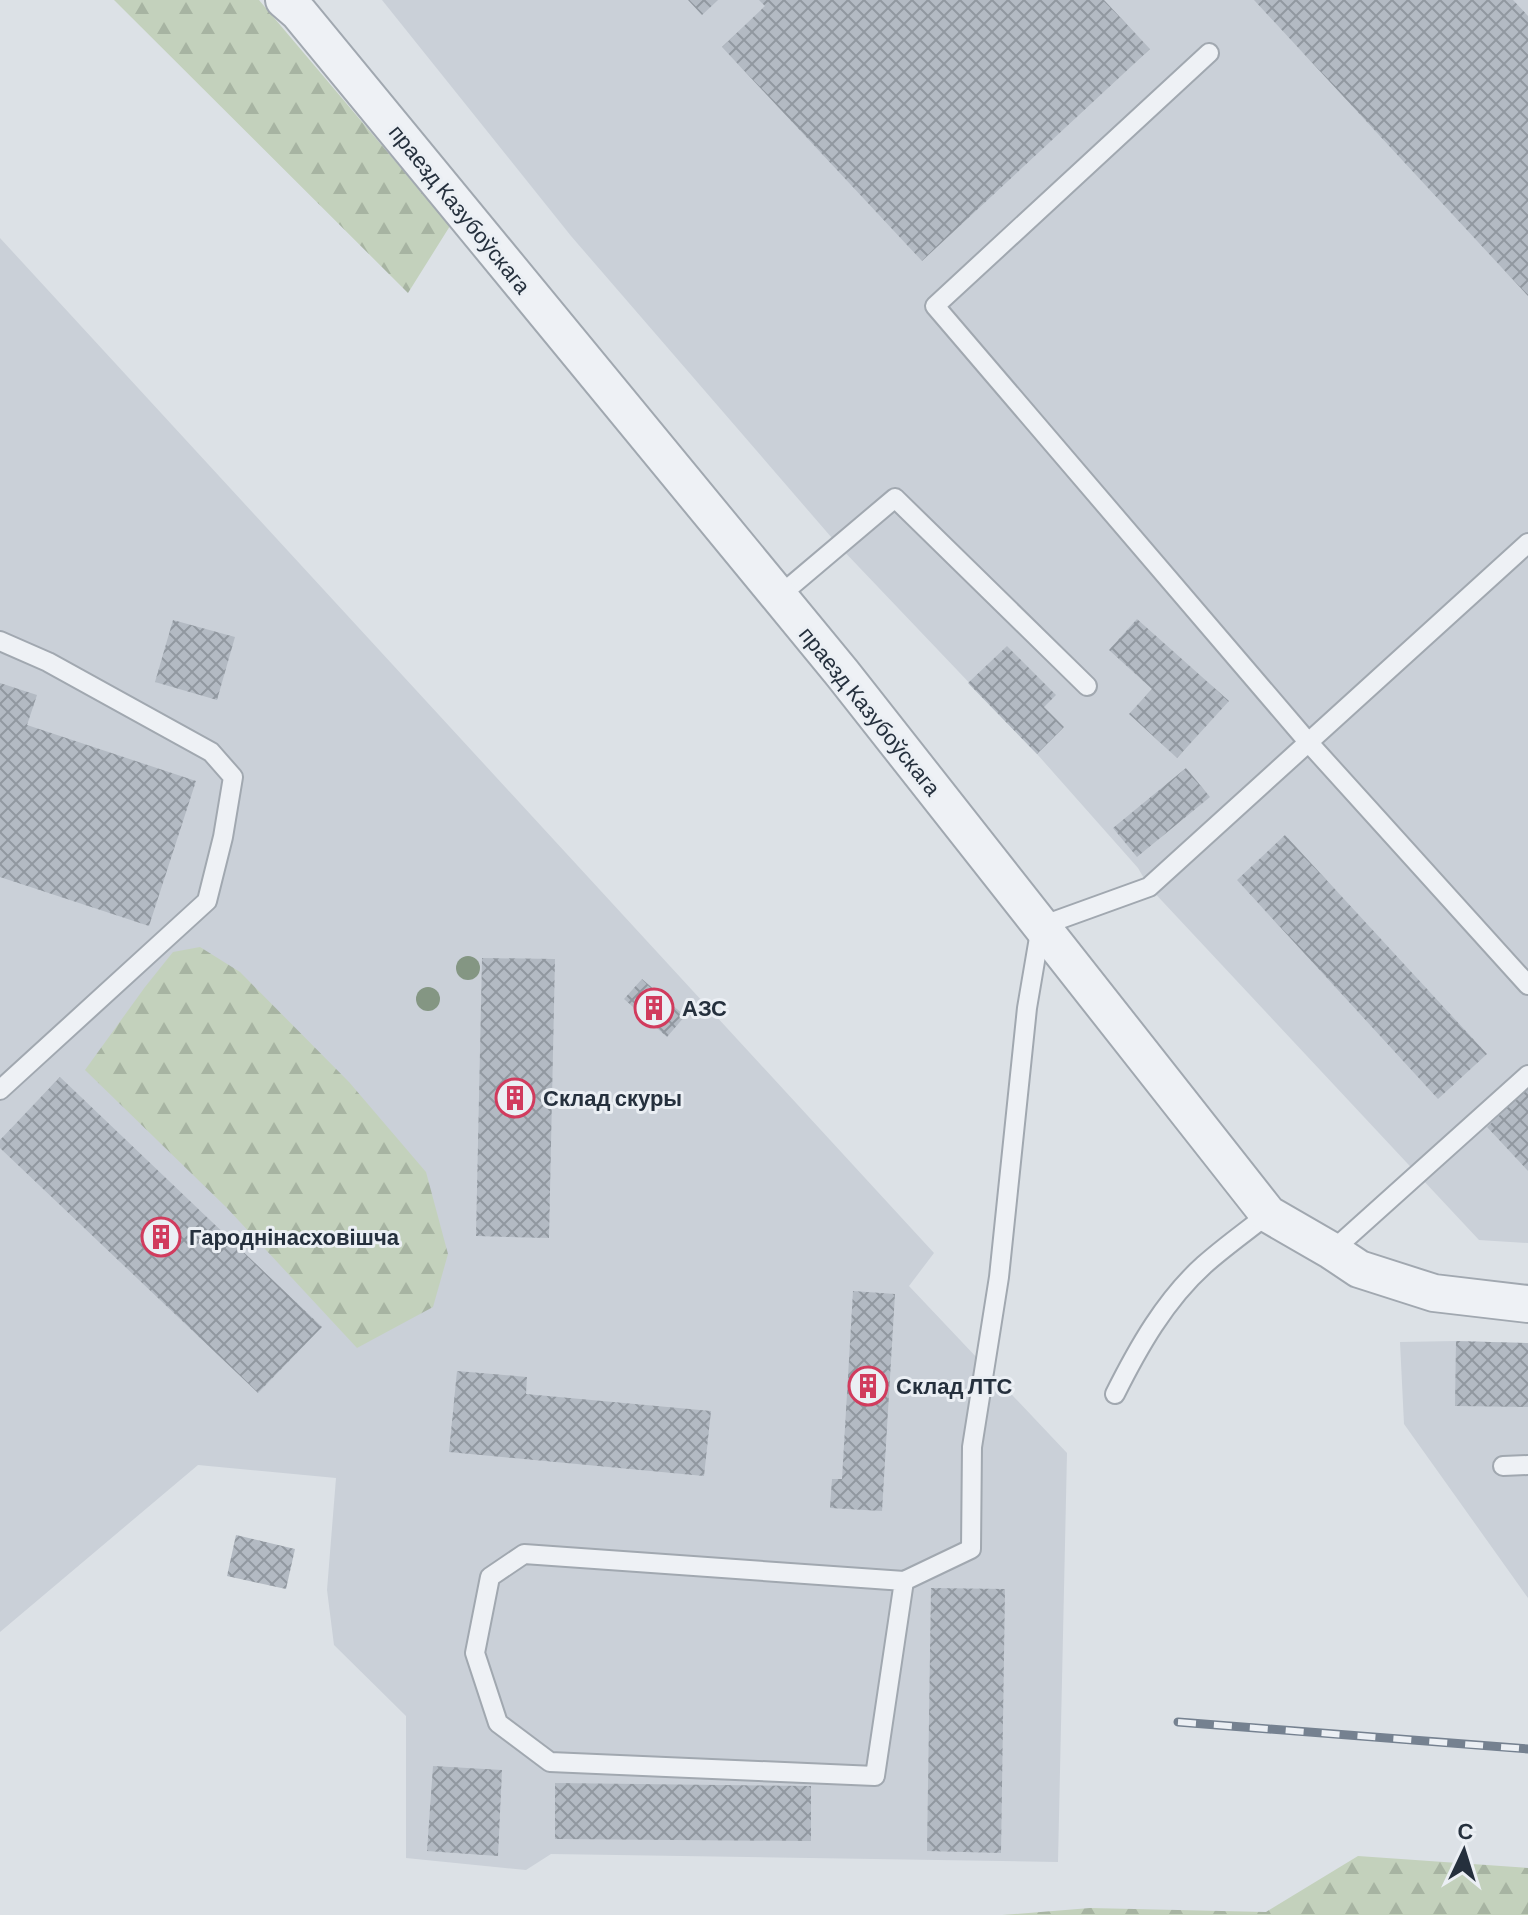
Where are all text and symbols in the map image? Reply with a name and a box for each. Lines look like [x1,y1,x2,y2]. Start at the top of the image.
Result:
street label: праезд Казубоўскага [384,119,537,299]
street label: праезд Казубоўскага [794,621,947,801]
building icon: АЗС [633,987,675,1029]
place label: АЗС [682,994,727,1020]
building icon: Склад скуры [494,1077,536,1119]
place label: Склад скуры [543,1084,682,1111]
building icon: Гароднінасховішча [140,1216,182,1258]
place label: Гароднінасховішча [189,1223,400,1250]
building icon: Склад ЛТС [847,1365,889,1407]
place label: Склад ЛТС [896,1372,1013,1399]
north arrow [1424,1811,1504,1891]
text: С [1457,1817,1474,1844]

